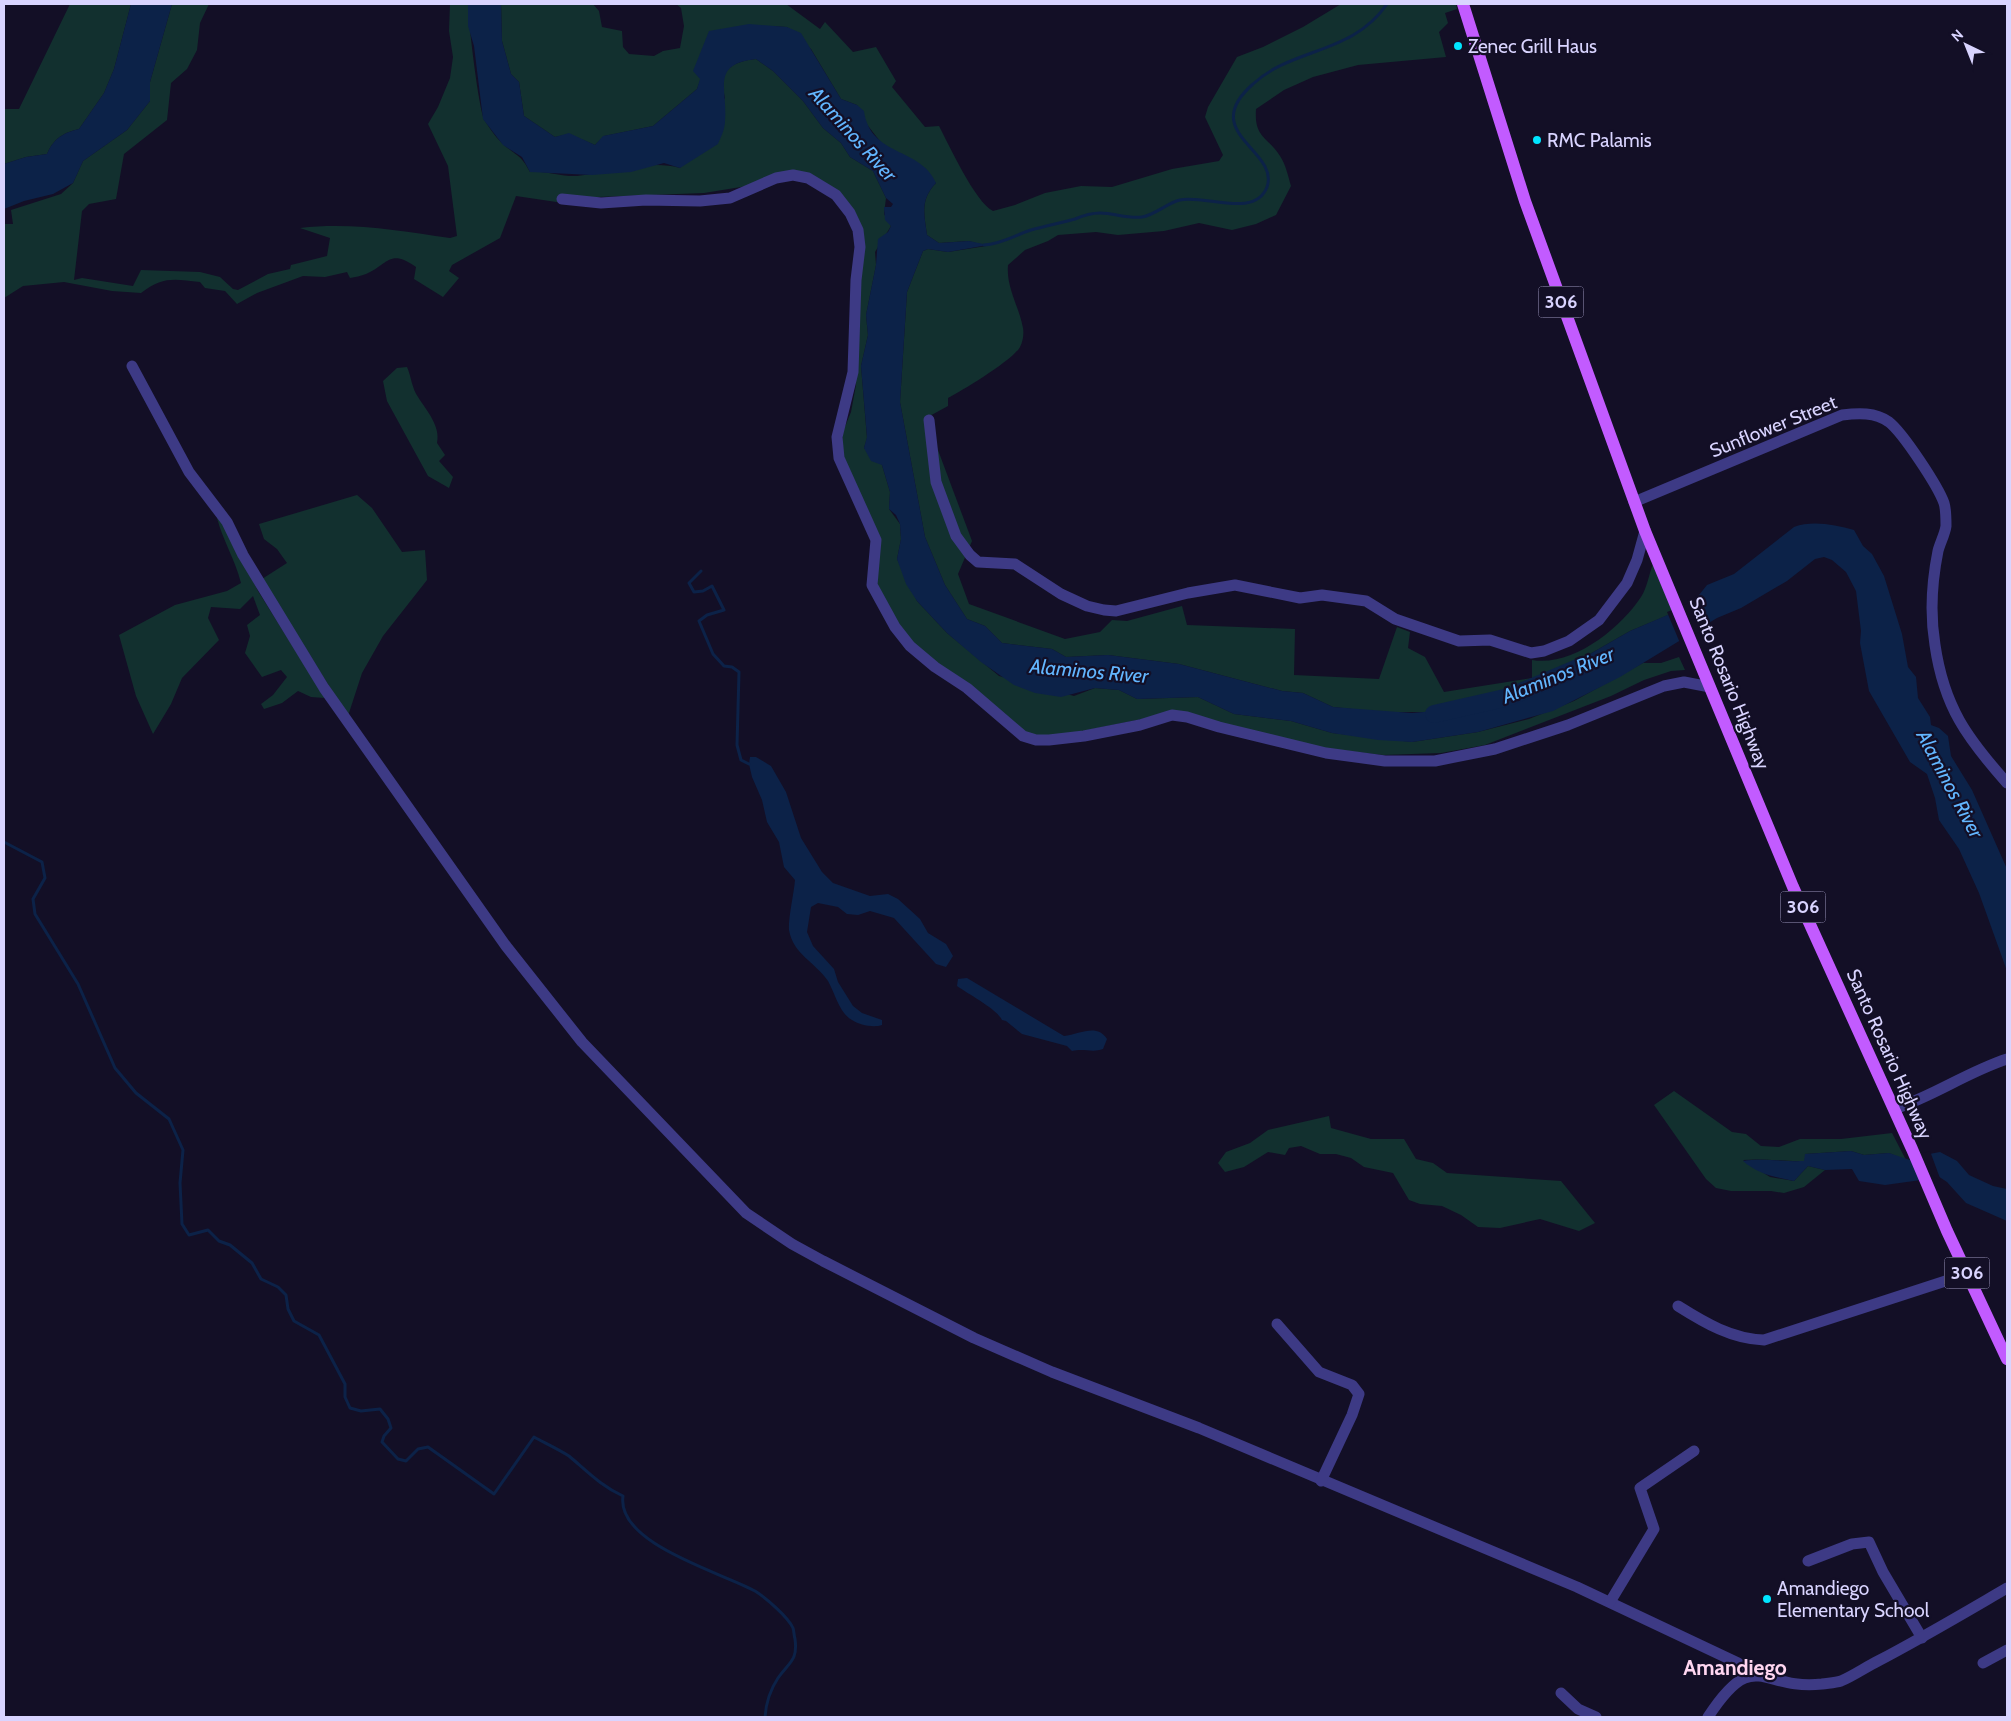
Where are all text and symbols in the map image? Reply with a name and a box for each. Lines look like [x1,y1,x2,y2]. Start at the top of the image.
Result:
north arrow [1941,20,1991,70]
text: N [1947,26,1967,45]
place label: Zenec Grill Haus [1468,35,1597,58]
marker: Zenec Grill Haus [1452,40,1464,52]
water label: Alaminos River [804,81,902,187]
place label: RMC Palamis [1547,129,1652,152]
marker: RMC Palamis [1531,134,1543,146]
road number: 306 [1538,286,1584,318]
street label: Sunflower Street [1706,390,1841,462]
street label: Santo Rosario Highway [1684,594,1775,773]
water label: Alaminos River [1497,641,1618,709]
water label: Alaminos River [1028,654,1150,688]
water label: Alaminos River [1911,725,1989,843]
road number: 306 [1780,892,1826,922]
street label: Santo Rosario Highway [1842,966,1938,1143]
road number: 306 [1944,1258,1990,1288]
place label: Amandiego Elementary School [1777,1577,1930,1622]
marker: Amandiego Elementary School [1761,1593,1773,1605]
district label: Amandiego [1683,1655,1787,1680]

